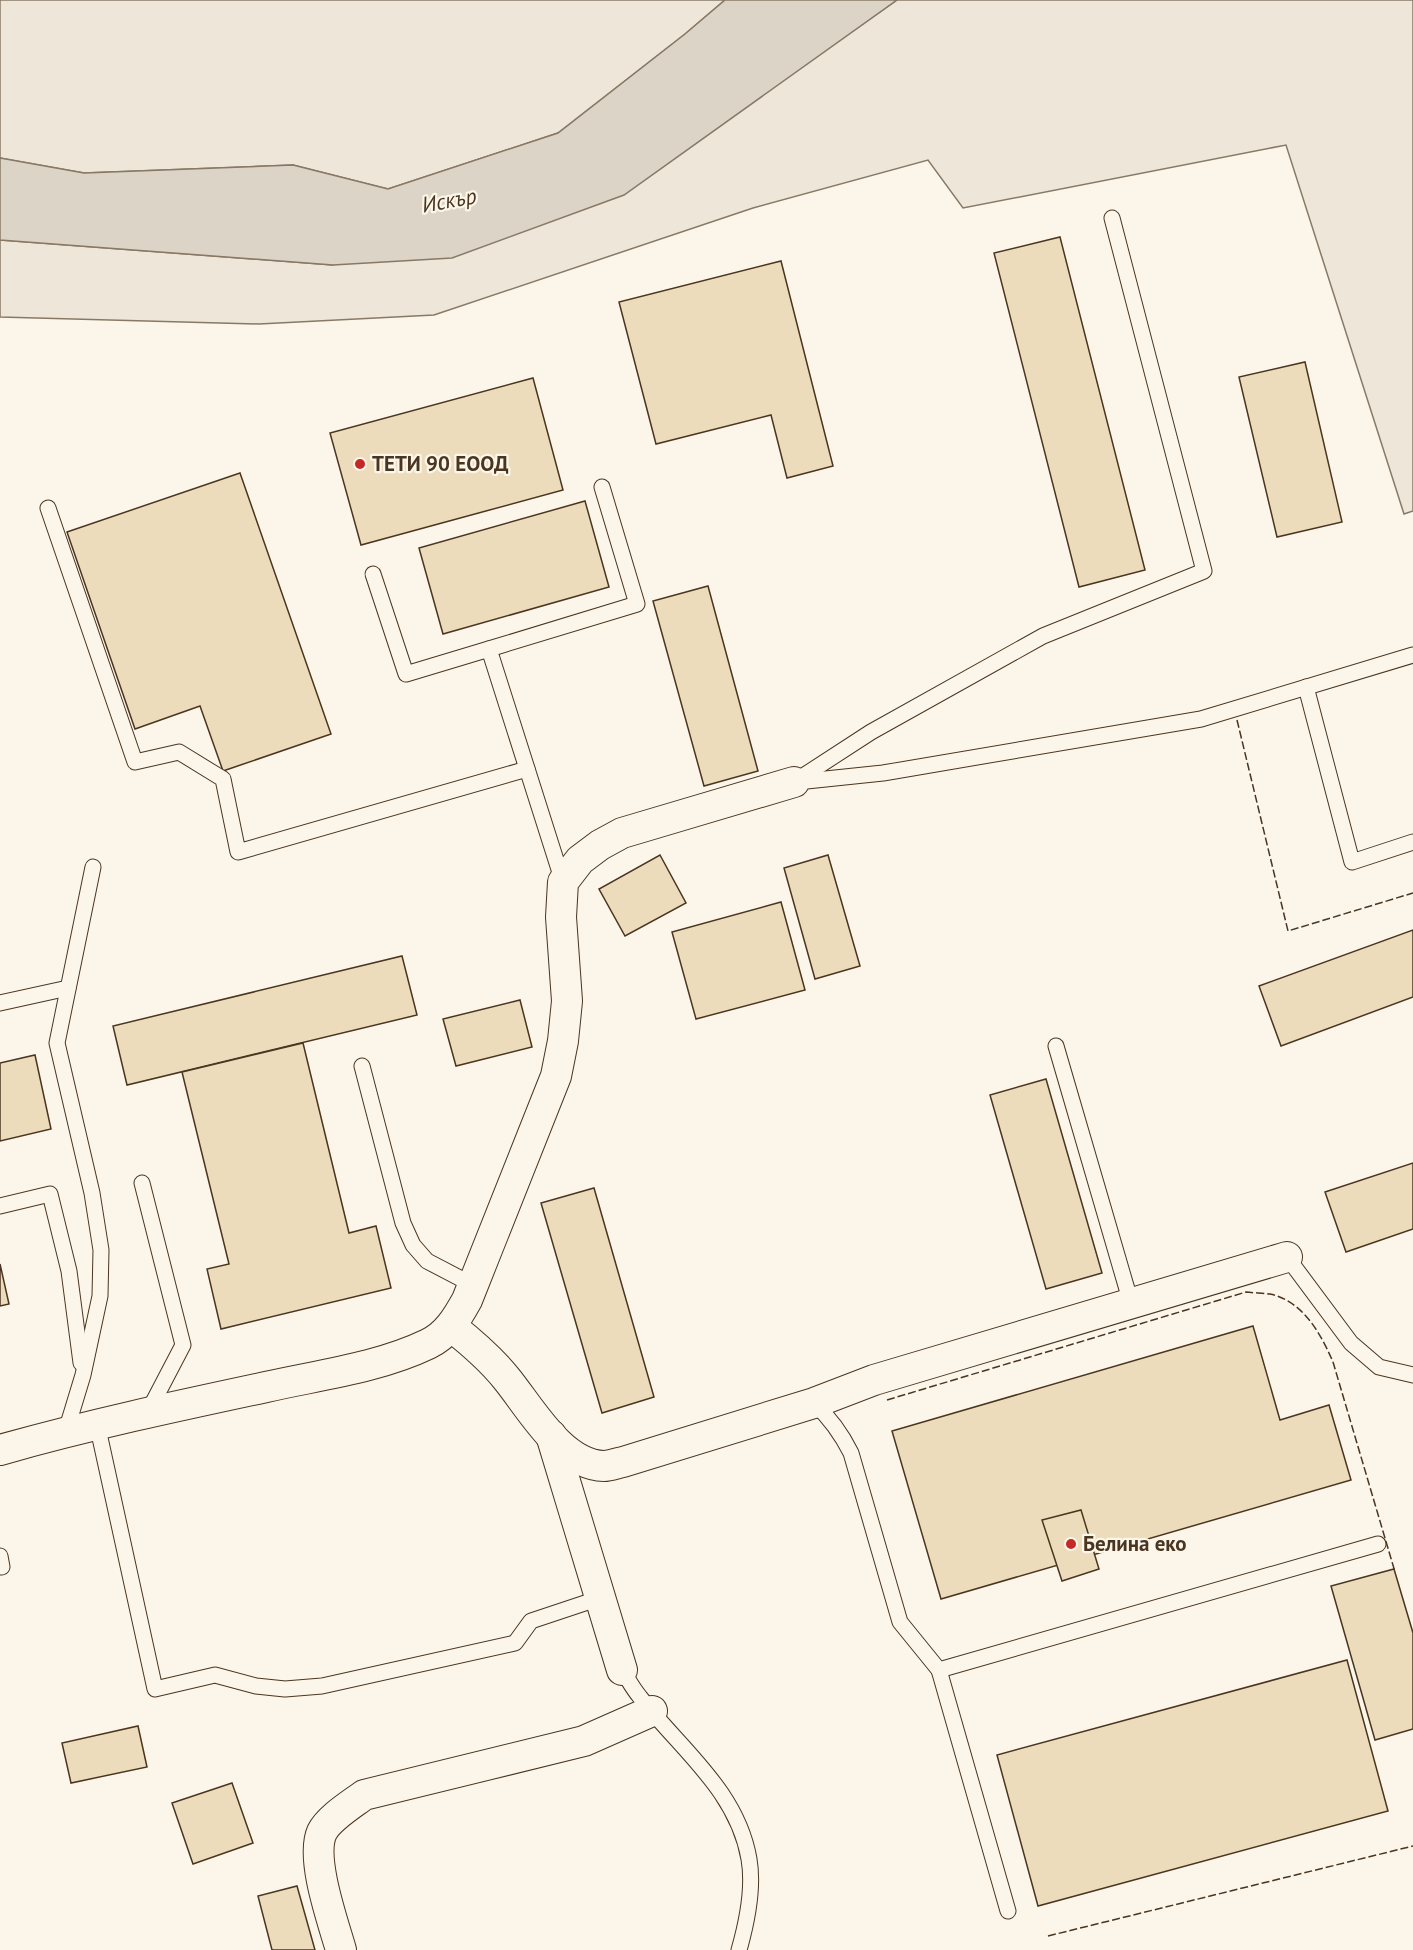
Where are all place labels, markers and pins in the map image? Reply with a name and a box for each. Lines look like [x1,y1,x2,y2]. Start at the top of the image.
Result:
place label: ТЕТИ 90 ЕООД [372,450,509,477]
marker: ТЕТИ 90 ЕООД [353,457,367,471]
place label: Белина еко [1083,1530,1187,1557]
marker: Белина еко [1064,1537,1078,1551]

